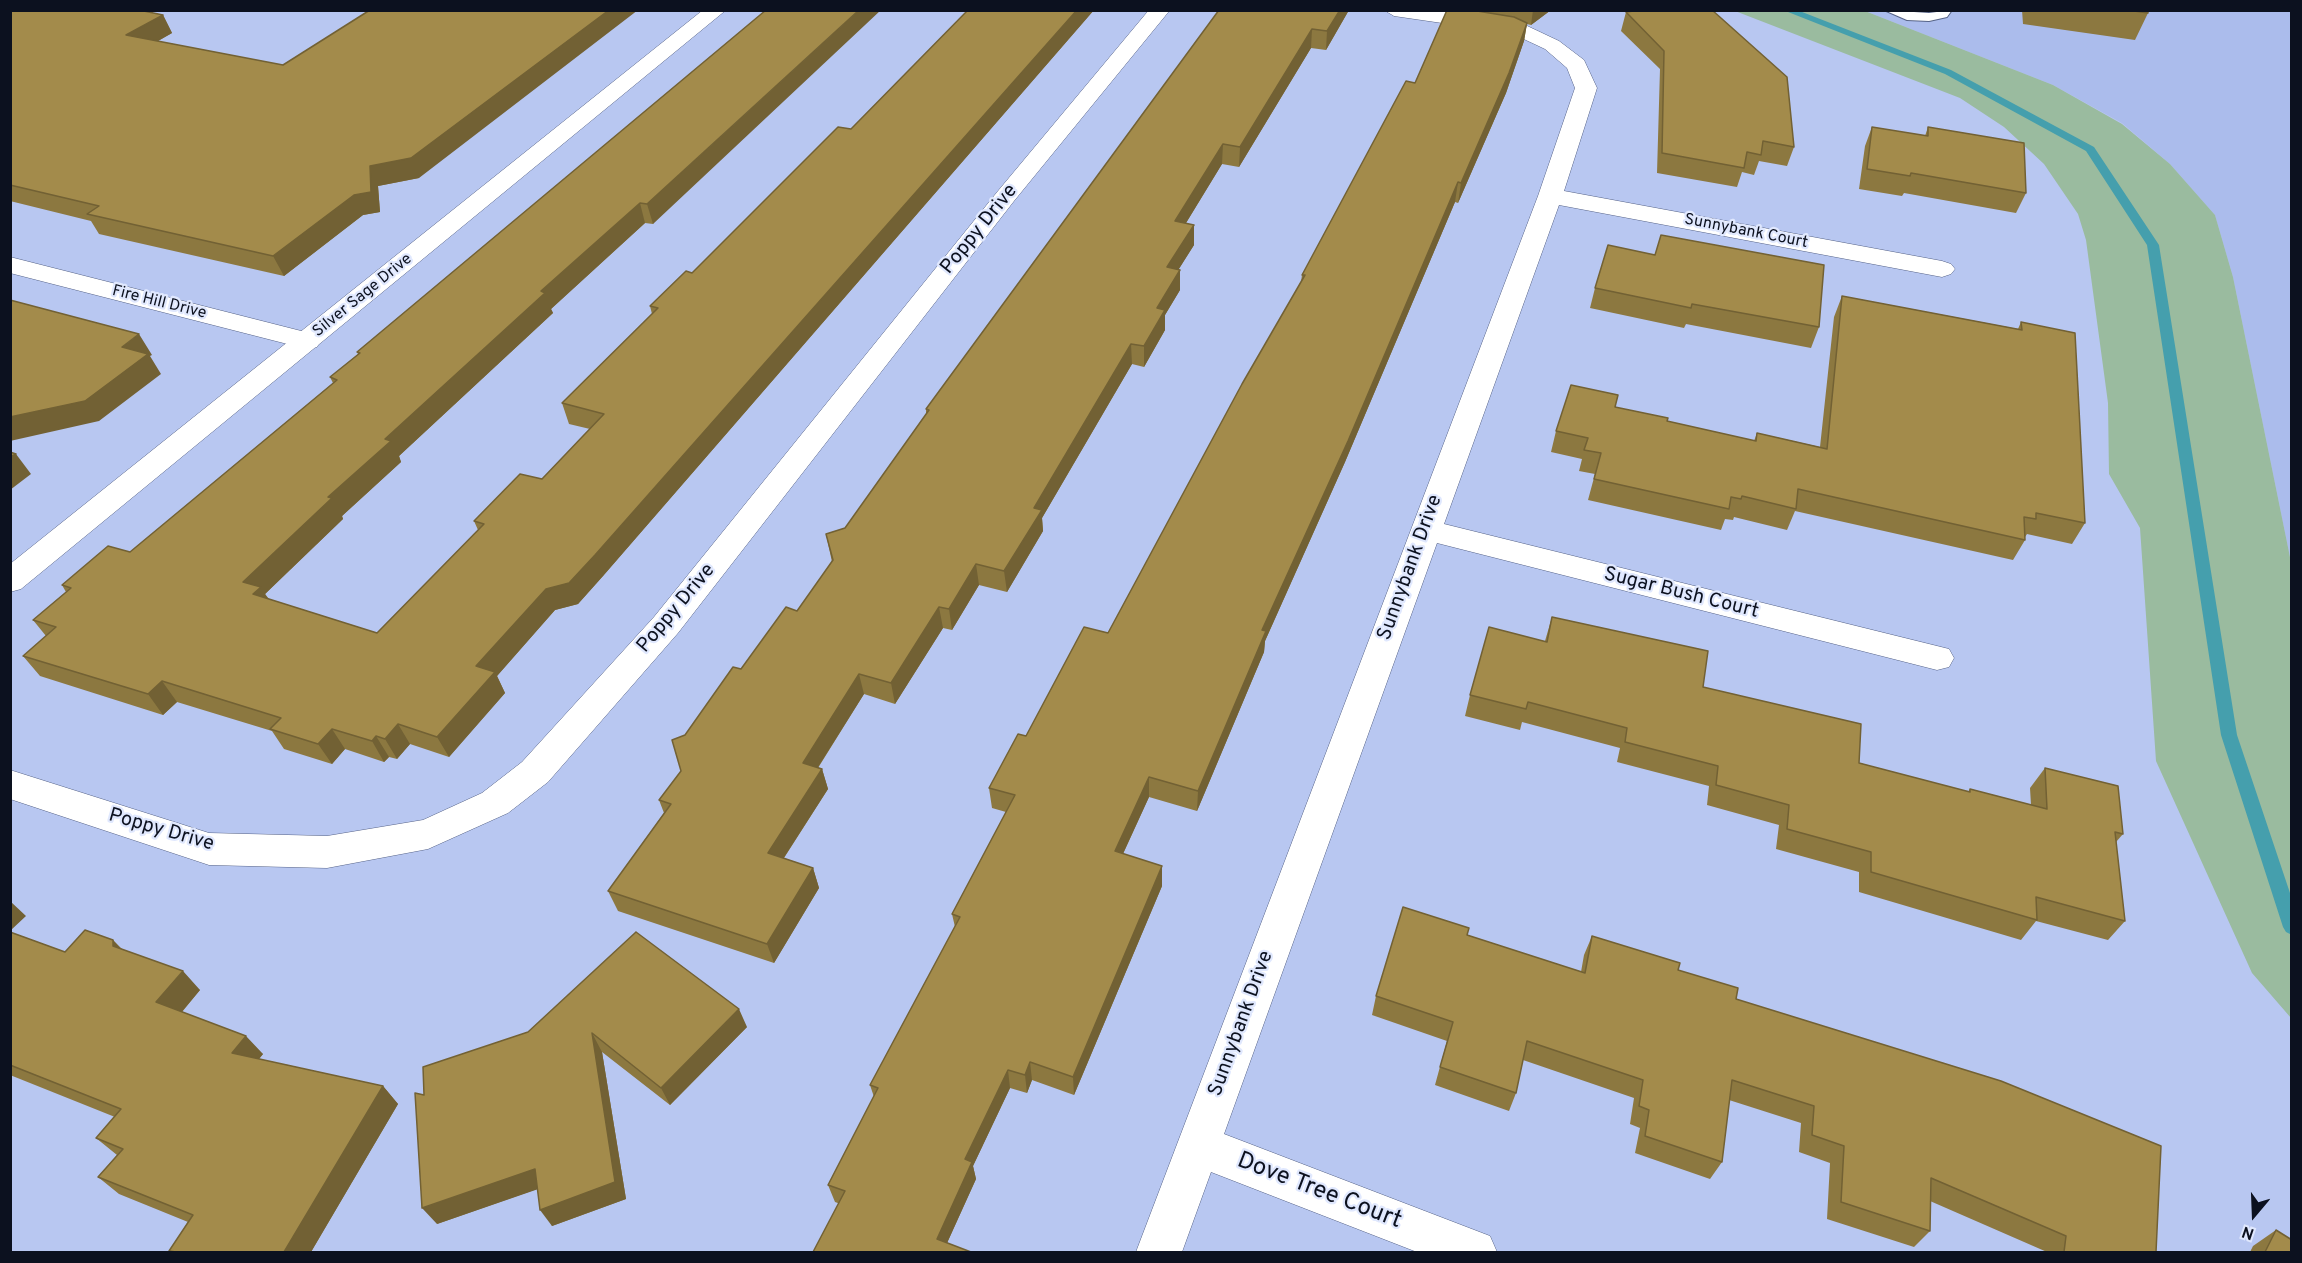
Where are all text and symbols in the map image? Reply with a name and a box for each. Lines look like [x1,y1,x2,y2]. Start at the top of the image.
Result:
street label: Poppy Drive [936,180,1024,280]
street label: Sunnybank Court [1683,211,1809,253]
street label: Silver Sage Drive [309,250,417,342]
street label: Fire Hill Drive [110,282,208,324]
street label: Sunnybank Drive [1374,492,1448,644]
street label: Poppy Drive [633,560,721,658]
street label: Sugar Bush Court [1601,563,1761,625]
street label: Poppy Drive [105,804,217,858]
street label: Sunnybank Drive [1205,948,1279,1100]
street label: Dove Tree Court [1233,1147,1405,1237]
north arrow [2224,1185,2284,1245]
text: N [2239,1221,2257,1243]

